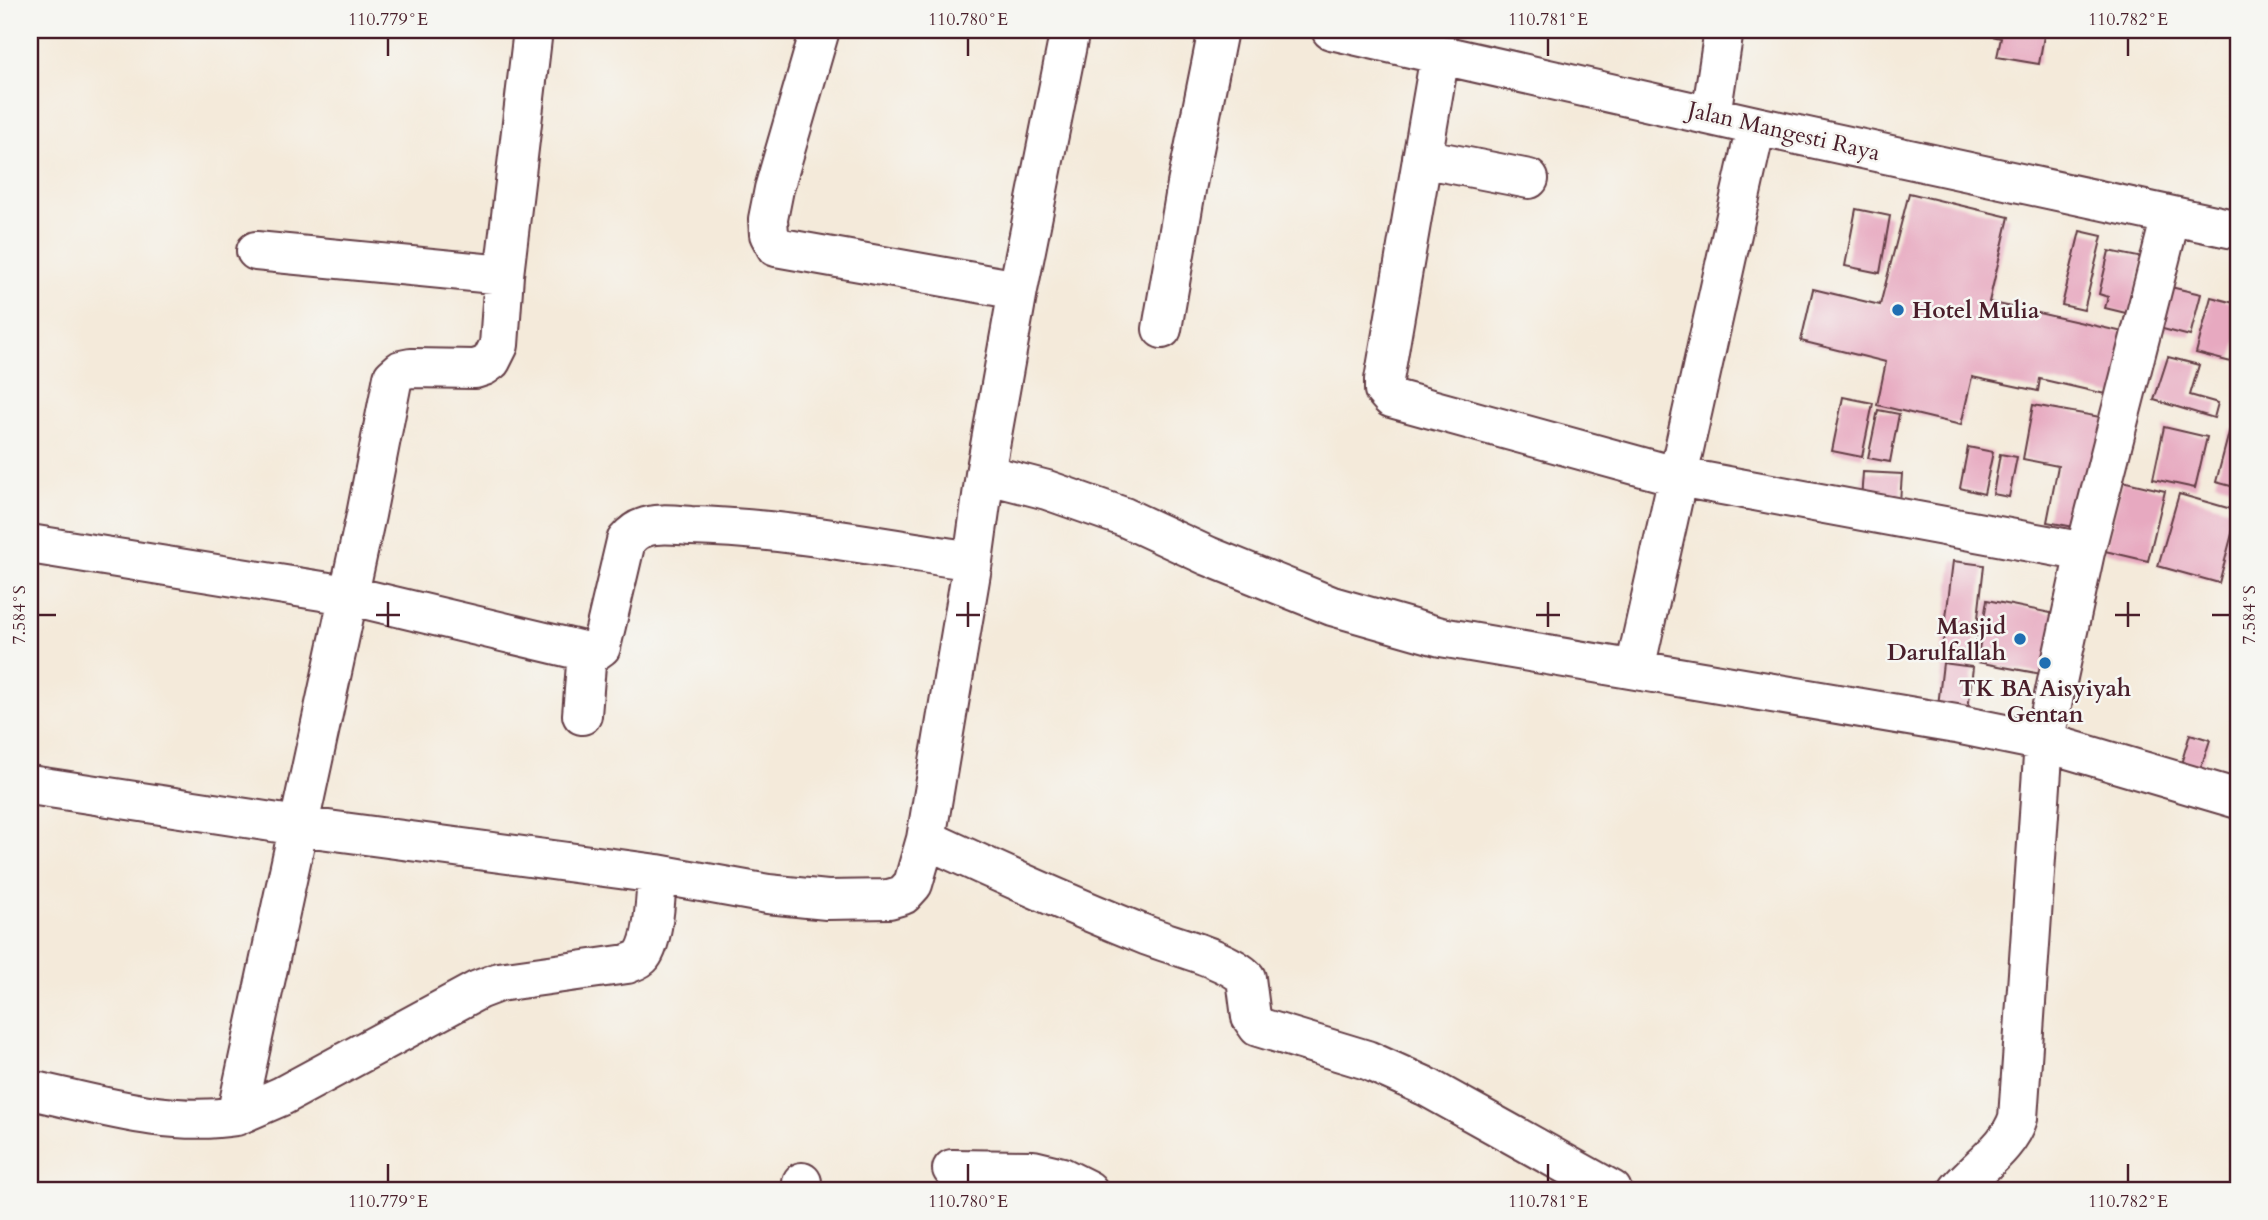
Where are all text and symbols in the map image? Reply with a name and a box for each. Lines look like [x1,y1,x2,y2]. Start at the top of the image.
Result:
text: 110.779°E [348,7,428,32]
text: 110.780°E [928,7,1008,32]
text: 110.781°E [1508,7,1588,32]
text: 110.782°E [2088,7,2168,32]
street label: Jalan Mangesti Raya [1682,93,1883,168]
place label: Hotel Mulia [1912,295,2040,326]
marker: Hotel Mulia [1890,302,1906,318]
text: 7.584°S [7,585,32,645]
text: 7.584°S [2237,585,2262,645]
place label: Masjid Darulfallah [1887,611,2006,668]
marker: Masjid Darulfallah [2012,631,2028,647]
marker: TK BA Aisyiyah Gentan [2037,655,2053,671]
place label: TK BA Aisyiyah Gentan [1959,673,2131,730]
text: 110.779°E [348,1189,428,1214]
text: 110.780°E [928,1189,1008,1214]
text: 110.781°E [1508,1189,1588,1214]
text: 110.782°E [2088,1189,2168,1214]

